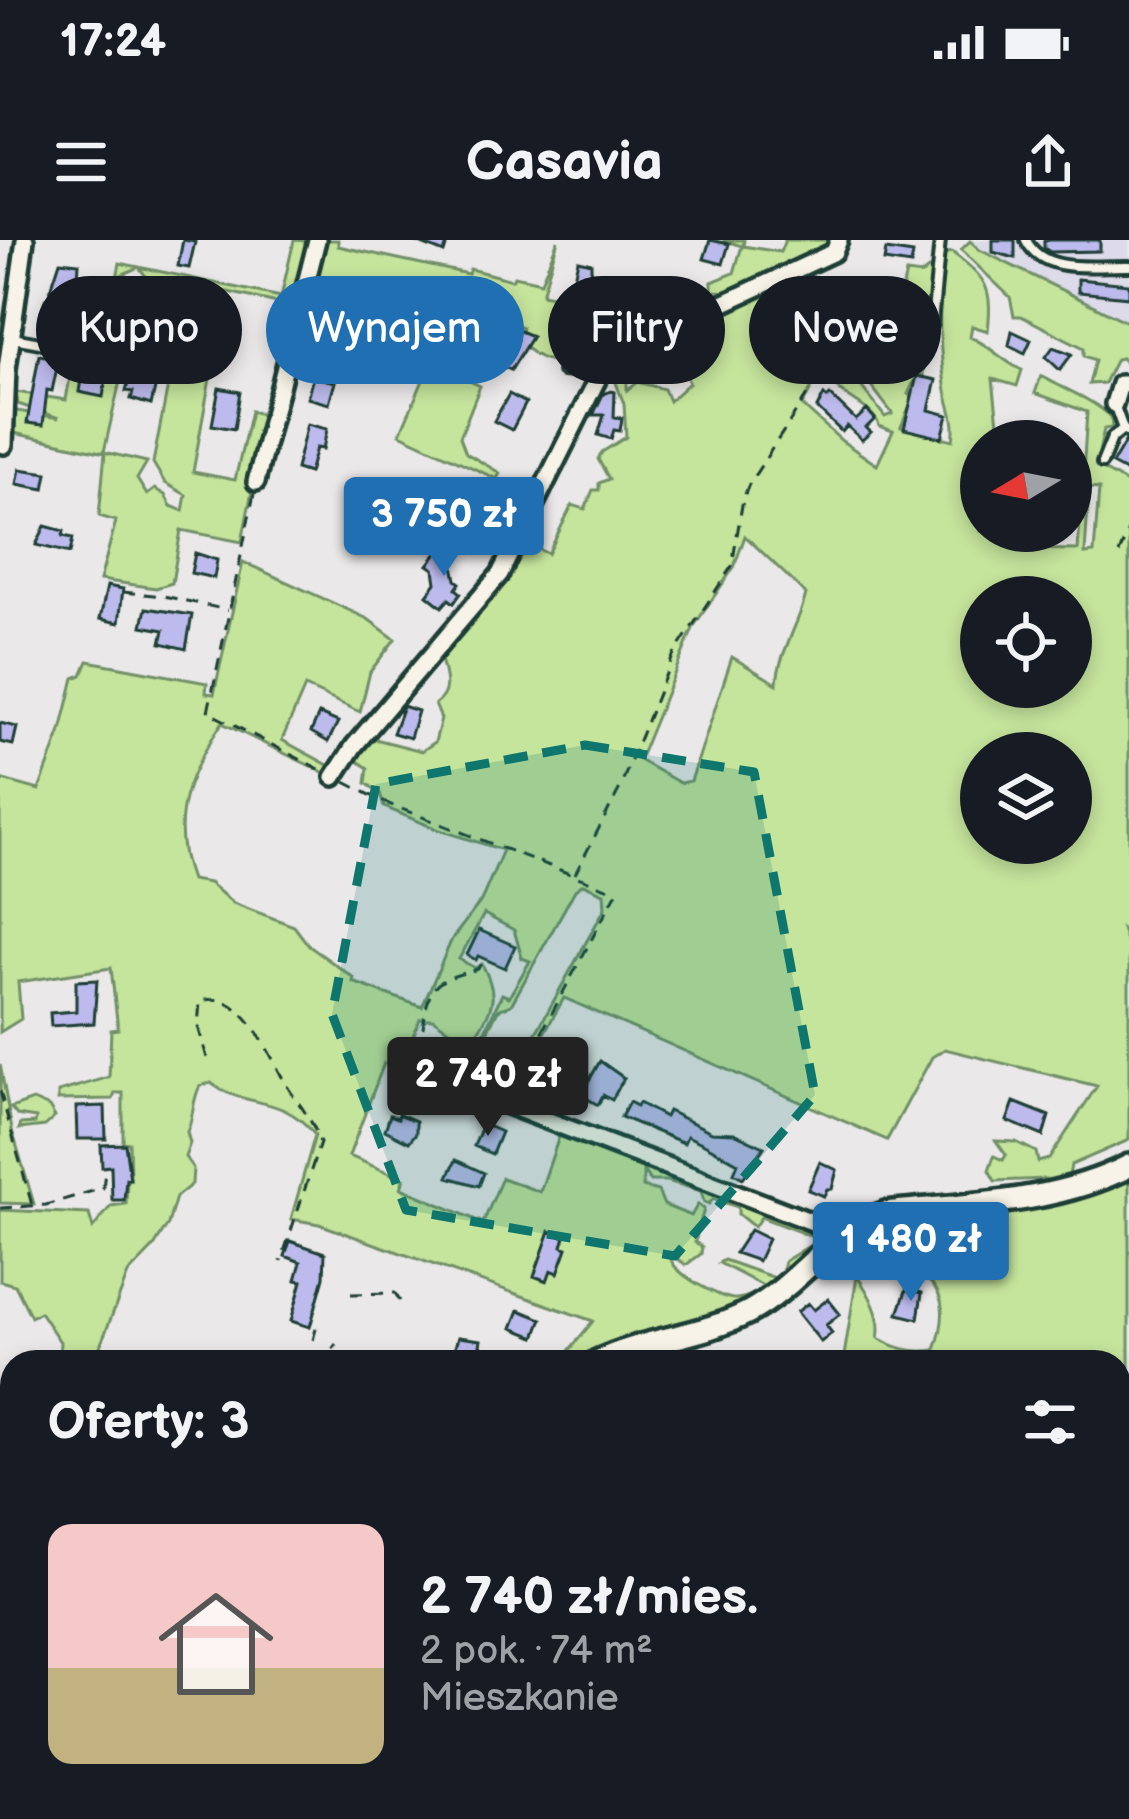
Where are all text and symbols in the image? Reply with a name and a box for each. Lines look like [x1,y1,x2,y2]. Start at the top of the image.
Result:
text: 17:24 [60,15,166,70]
icon: menu [48,129,114,195]
icon: share [1015,129,1081,195]
text: Casavia [466,130,663,195]
chip: Kupno [36,276,242,384]
chip: Wynajem [266,276,524,384]
chip: Filtry [548,276,725,384]
chip: Nowe [749,276,941,384]
north arrow [960,420,1092,552]
map controls [960,420,1092,864]
pin: 3 750 zł [320,477,568,579]
text: 3 750 zł [371,492,517,539]
button: locate [960,576,1092,708]
button: layers [960,732,1092,864]
pin: 2 740 zł [364,1037,612,1139]
text: 2 740 zł [414,1052,562,1099]
pin: 1 480 zł [787,1202,1035,1304]
text: 1 480 zł [840,1217,982,1264]
icon: filters [1017,1389,1083,1455]
text: Oferty: 3 [48,1392,250,1453]
text: 2 740 zł/mies. [420,1567,758,1628]
icon: home [144,1572,288,1716]
text: 2 pok. · 74 m² [420,1628,653,1675]
text: Mieszkanie [420,1675,619,1722]

